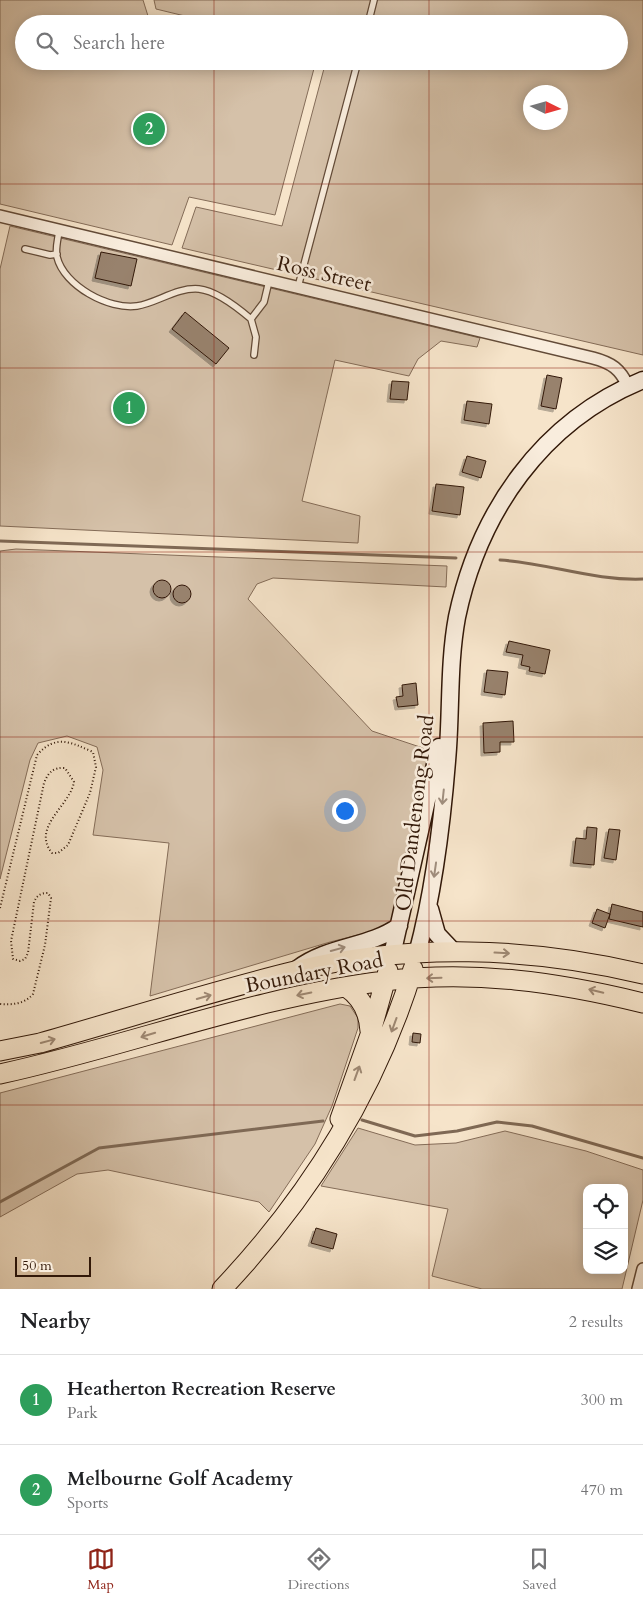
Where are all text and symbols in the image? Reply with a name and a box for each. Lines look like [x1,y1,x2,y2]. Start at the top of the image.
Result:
search box [15,15,628,70]
icon: search [33,29,61,57]
text: Search here [73,30,165,56]
north arrow [523,85,568,130]
pin: 2 [133,110,165,148]
street label: Ross Street [274,249,374,299]
pin: 1 [113,389,145,427]
street label: Old Dandenong Road [389,713,441,913]
one-way arrow [438,788,448,804]
your location [332,798,358,824]
one-way arrow [430,861,440,877]
one-way arrow [330,943,346,953]
street label: Boundary Road [243,945,385,1001]
one-way arrow [494,949,510,958]
one-way arrow [426,973,442,982]
one-way arrow [588,986,604,995]
one-way arrow [296,990,312,999]
one-way arrow [196,991,212,1001]
one-way arrow [389,1017,398,1032]
one-way arrow [140,1030,156,1040]
one-way arrow [39,1035,55,1045]
one-way arrow [353,1066,362,1081]
map controls [583,1184,628,1274]
button: locate [583,1184,628,1229]
button: layers [583,1229,628,1274]
scale bar [15,1254,91,1277]
text: 50 m [22,1256,52,1275]
text: Nearby [20,1307,91,1336]
text: 2 results [569,1311,623,1333]
text: Heatherton Recreation Reserve [67,1376,336,1402]
text: 1 [32,1389,40,1411]
text: 300 m [581,1389,623,1411]
text: Park [67,1402,98,1424]
text: Melbourne Golf Academy [67,1466,293,1492]
text: 2 [32,1479,40,1501]
text: 470 m [581,1479,623,1501]
text: Sports [67,1492,108,1514]
tab: Map [87,1545,115,1594]
tab: Directions [288,1545,349,1594]
tab: Saved [522,1545,556,1594]

